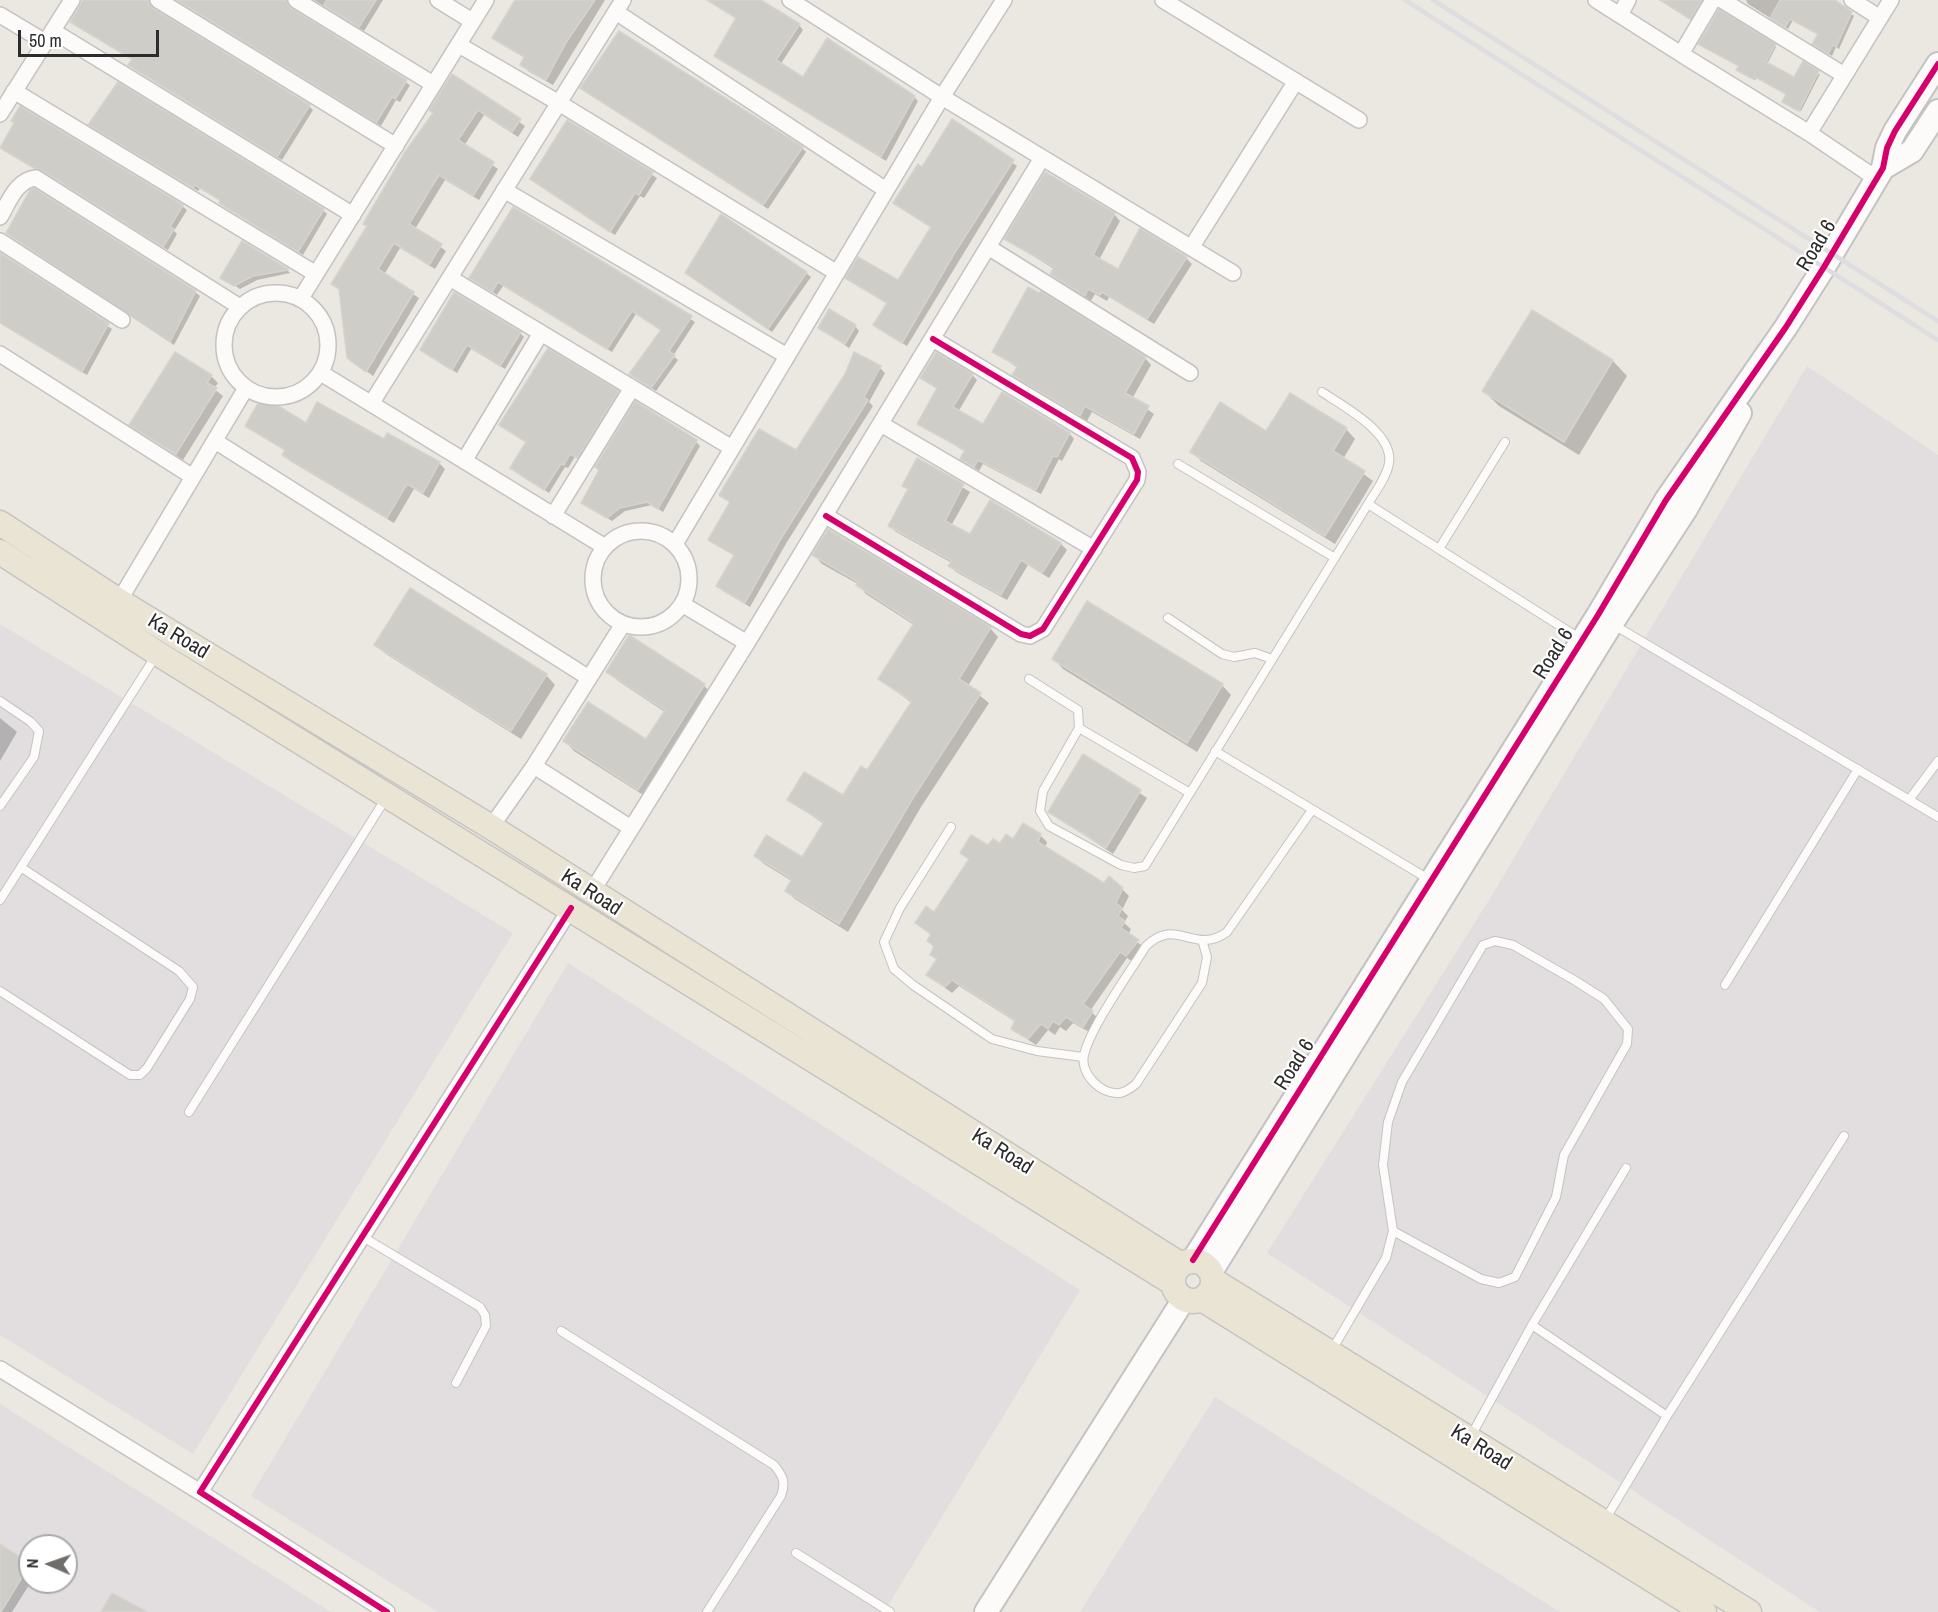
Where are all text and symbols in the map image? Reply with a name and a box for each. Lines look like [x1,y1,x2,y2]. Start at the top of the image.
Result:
scale bar [21,18,162,56]
text: 50 m [29,28,62,53]
street label: Road 6 [1792,216,1842,276]
street label: Ka Road [143,609,213,665]
street label: Road 6 [1529,624,1579,684]
street label: Ka Road [556,864,626,922]
street label: Road 6 [1270,1035,1320,1095]
street label: Ka Road [967,1124,1037,1180]
street label: Ka Road [1446,1420,1516,1476]
north arrow [18,1534,78,1594]
text: N [21,1558,43,1569]

